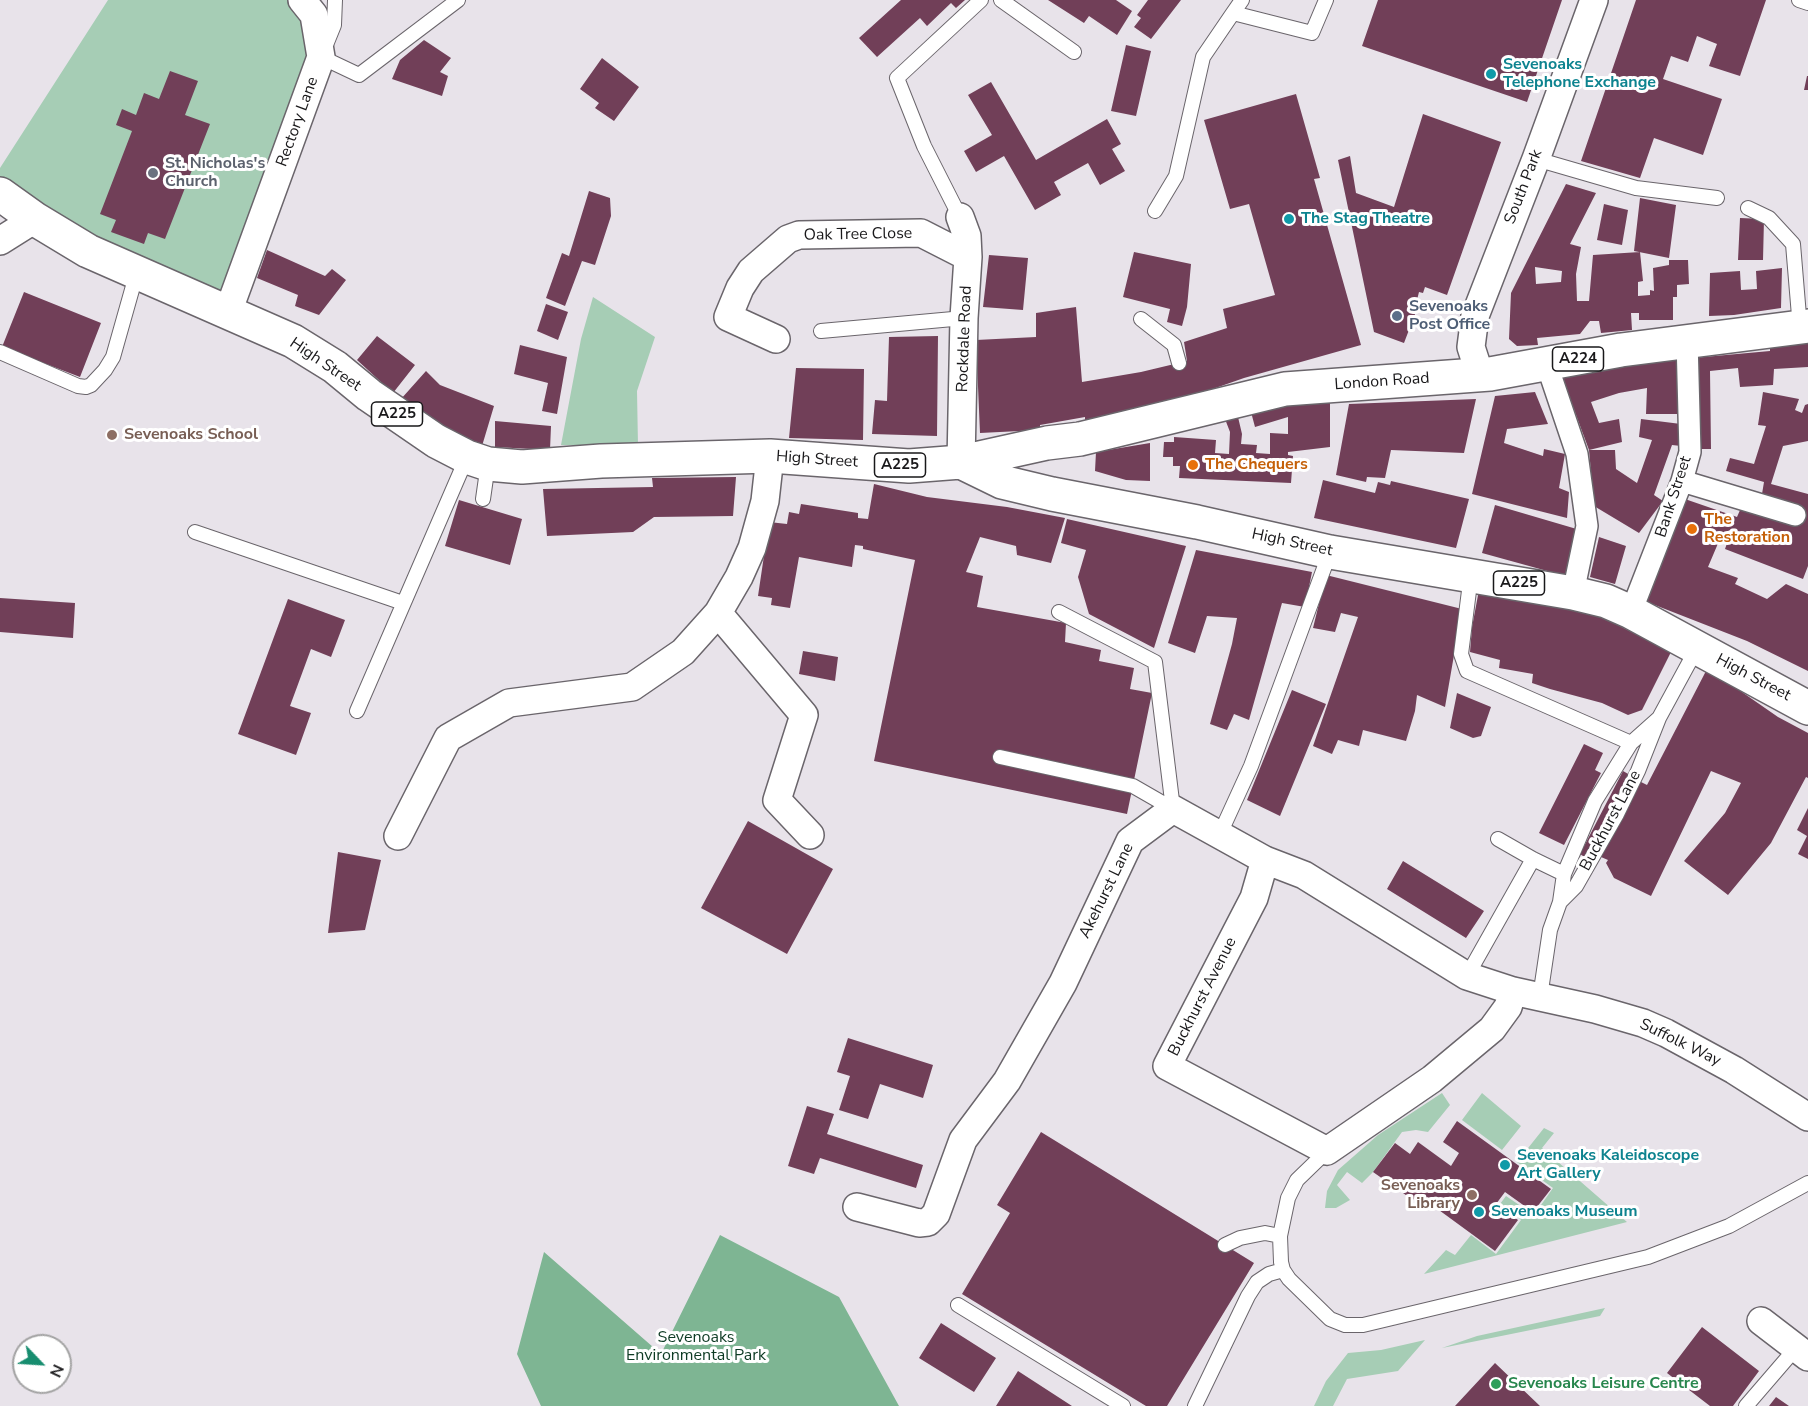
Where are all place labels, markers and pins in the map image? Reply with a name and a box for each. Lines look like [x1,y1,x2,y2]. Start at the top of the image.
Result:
place label: Sevenoaks Telephone Exchange [1503,55,1656,93]
marker: Sevenoaks Telephone Exchange [1484,67,1498,81]
place label: St. Nicholas's Church [165,154,265,192]
marker: St. Nicholas's Church [146,166,160,180]
place label: The Stag Theatre [1301,209,1430,229]
marker: The Stag Theatre [1282,212,1296,226]
place label: Sevenoaks Post Office [1409,297,1490,335]
marker: Sevenoaks Post Office [1390,309,1404,323]
place label: Sevenoaks School [124,425,258,445]
marker: Sevenoaks School [105,428,119,442]
place label: The Chequers [1205,455,1308,475]
marker: The Chequers [1186,458,1200,472]
place label: The Restoration [1704,510,1790,548]
marker: The Restoration [1685,522,1699,536]
place label: Sevenoaks Kaleidoscope Art Gallery [1517,1146,1699,1184]
marker: Sevenoaks Kaleidoscope Art Gallery [1498,1158,1512,1172]
place label: Sevenoaks Library [1381,1176,1460,1214]
marker: Sevenoaks Library [1465,1188,1479,1202]
place label: Sevenoaks Museum [1491,1202,1637,1222]
marker: Sevenoaks Museum [1472,1205,1486,1219]
place label: Sevenoaks Leisure Centre [1508,1374,1699,1394]
marker: Sevenoaks Leisure Centre [1489,1377,1503,1391]

